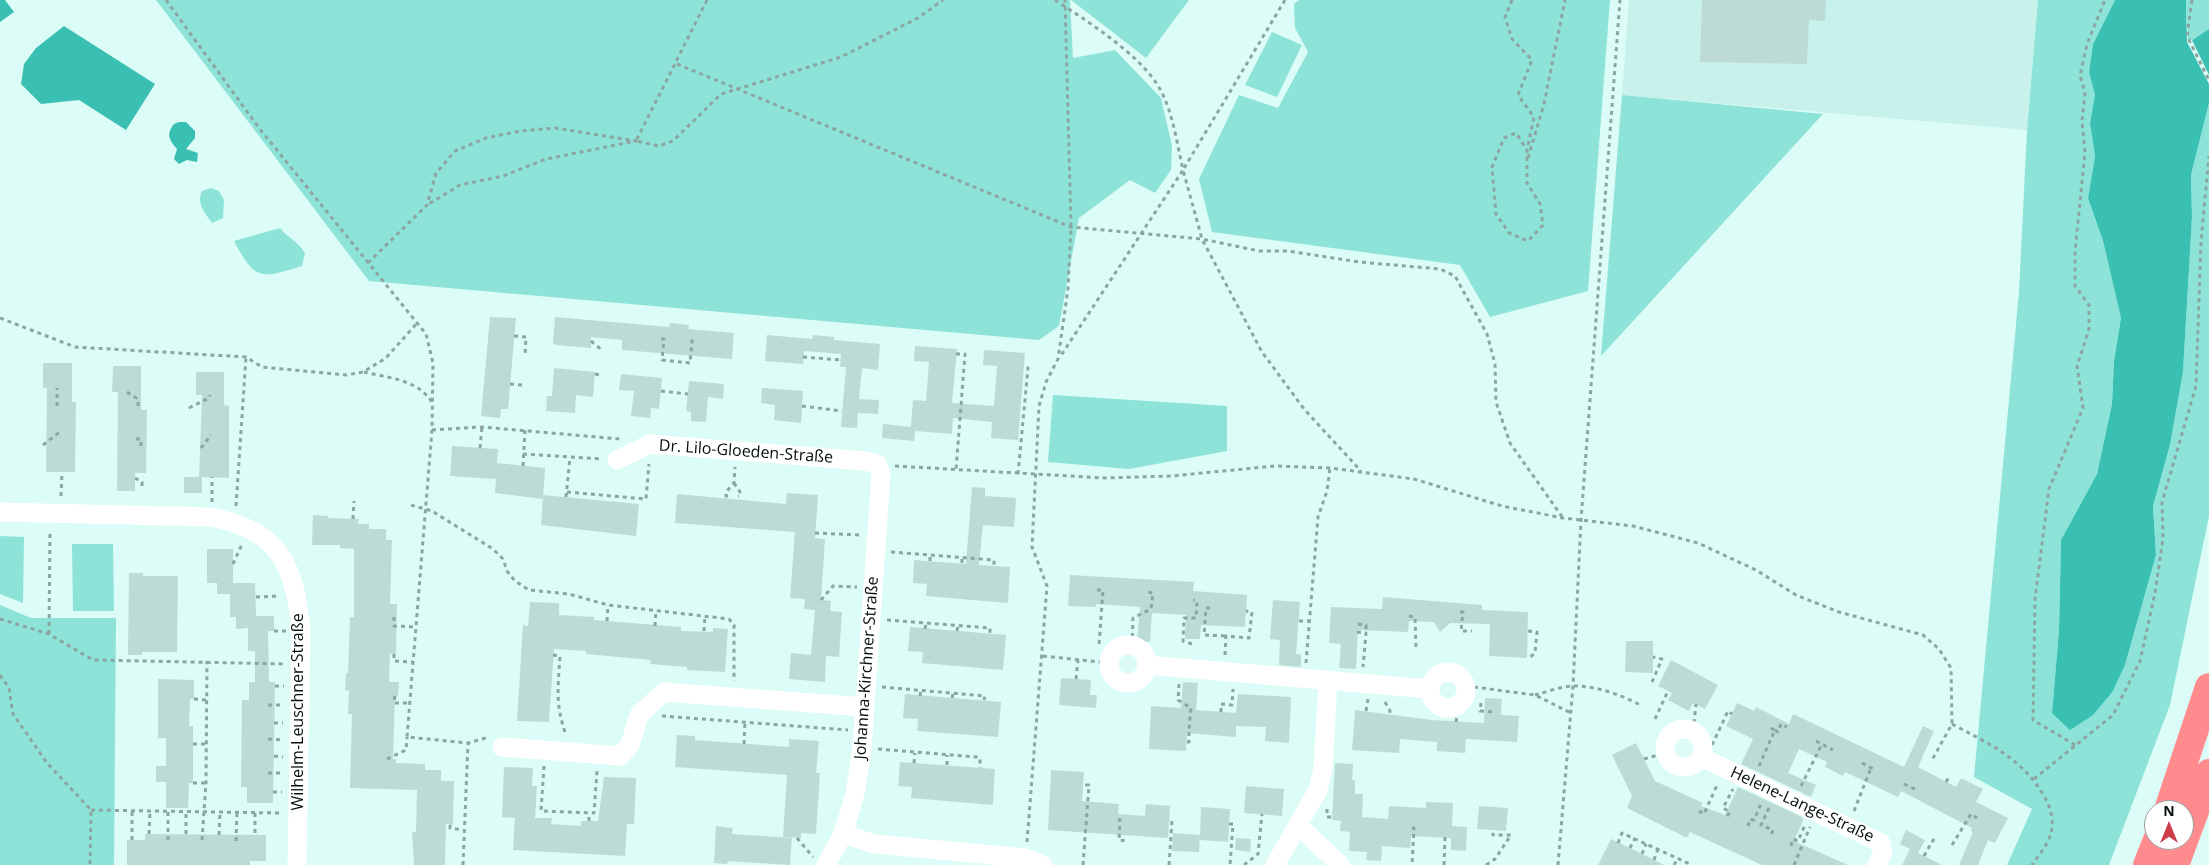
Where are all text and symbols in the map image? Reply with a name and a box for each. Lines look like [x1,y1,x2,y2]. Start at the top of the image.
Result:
street label: Dr. Lilo-Gloeden-Straße [658,436,834,468]
street label: Johanna-Kirchner-Straße [851,576,883,760]
street label: Wilhelm-Leuschner-Straße [288,613,308,811]
street label: Helene-Lange-Straße [1727,763,1877,847]
north arrow [2144,800,2194,850]
text: N [2163,801,2175,820]

